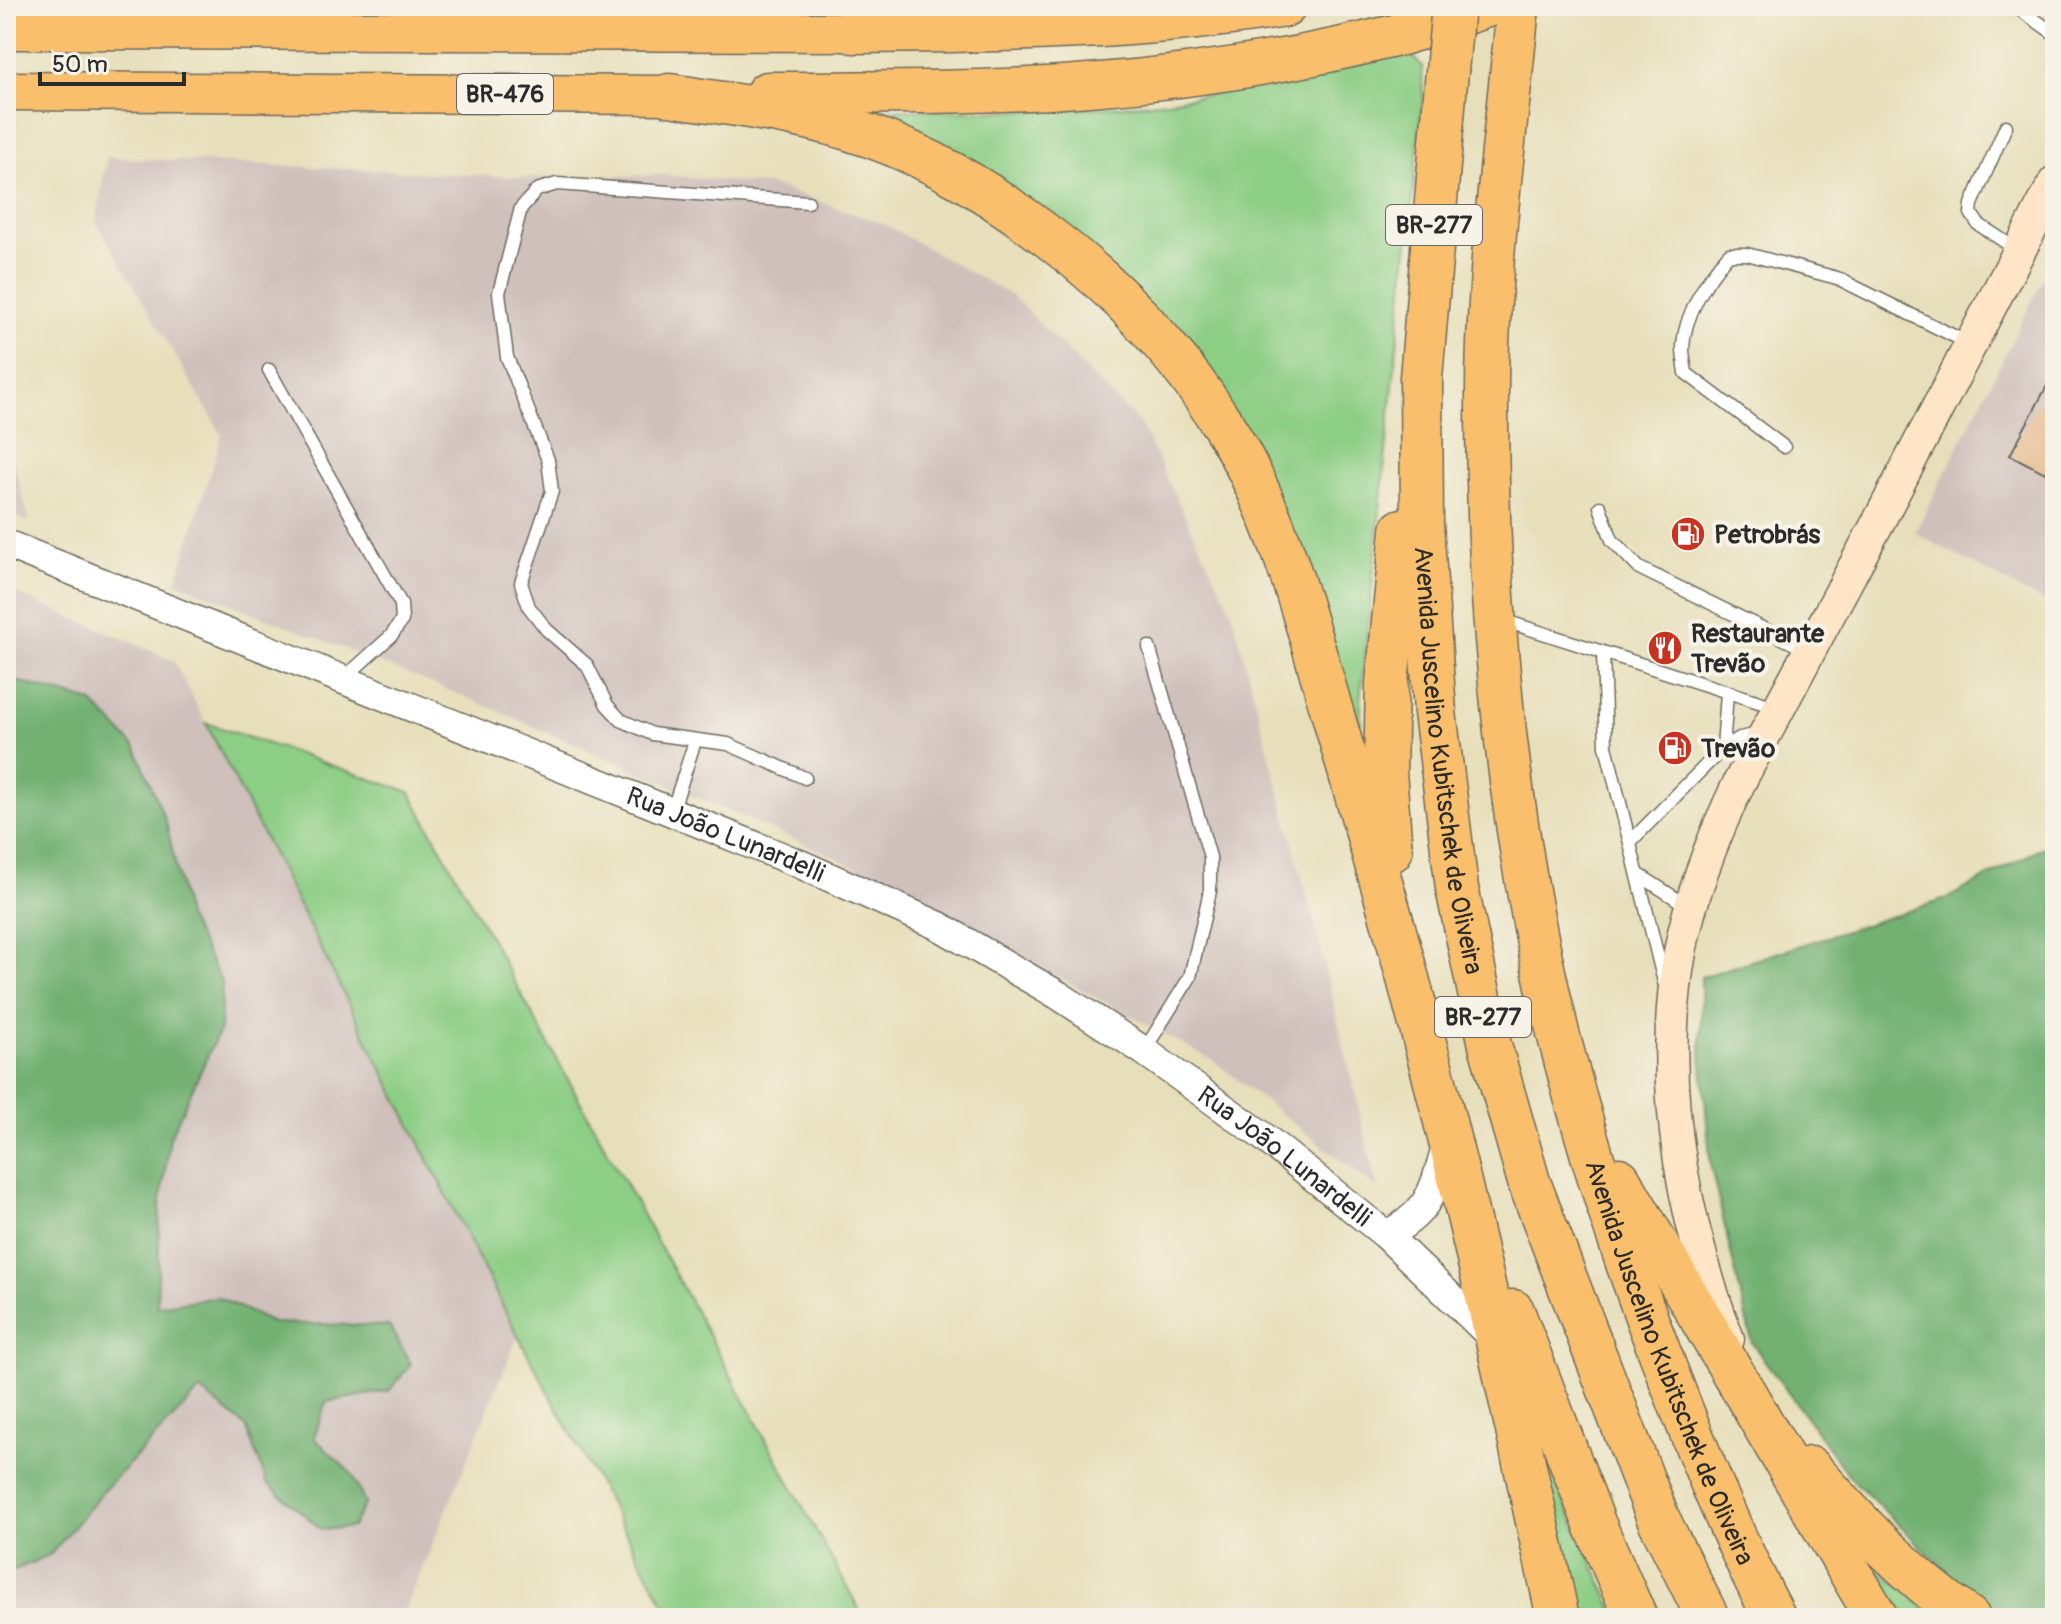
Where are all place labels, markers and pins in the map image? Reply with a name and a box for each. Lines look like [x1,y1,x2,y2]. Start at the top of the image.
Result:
fuel station icon: Petrobrás [1669,515,1707,553]
place label: Petrobrás [1714,519,1821,551]
place label: Restaurante Trevão [1690,618,1825,680]
restaurant icon: Restaurante Trevão [1646,629,1684,667]
fuel station icon: Trevão [1656,729,1694,767]
place label: Trevão [1700,733,1775,765]

